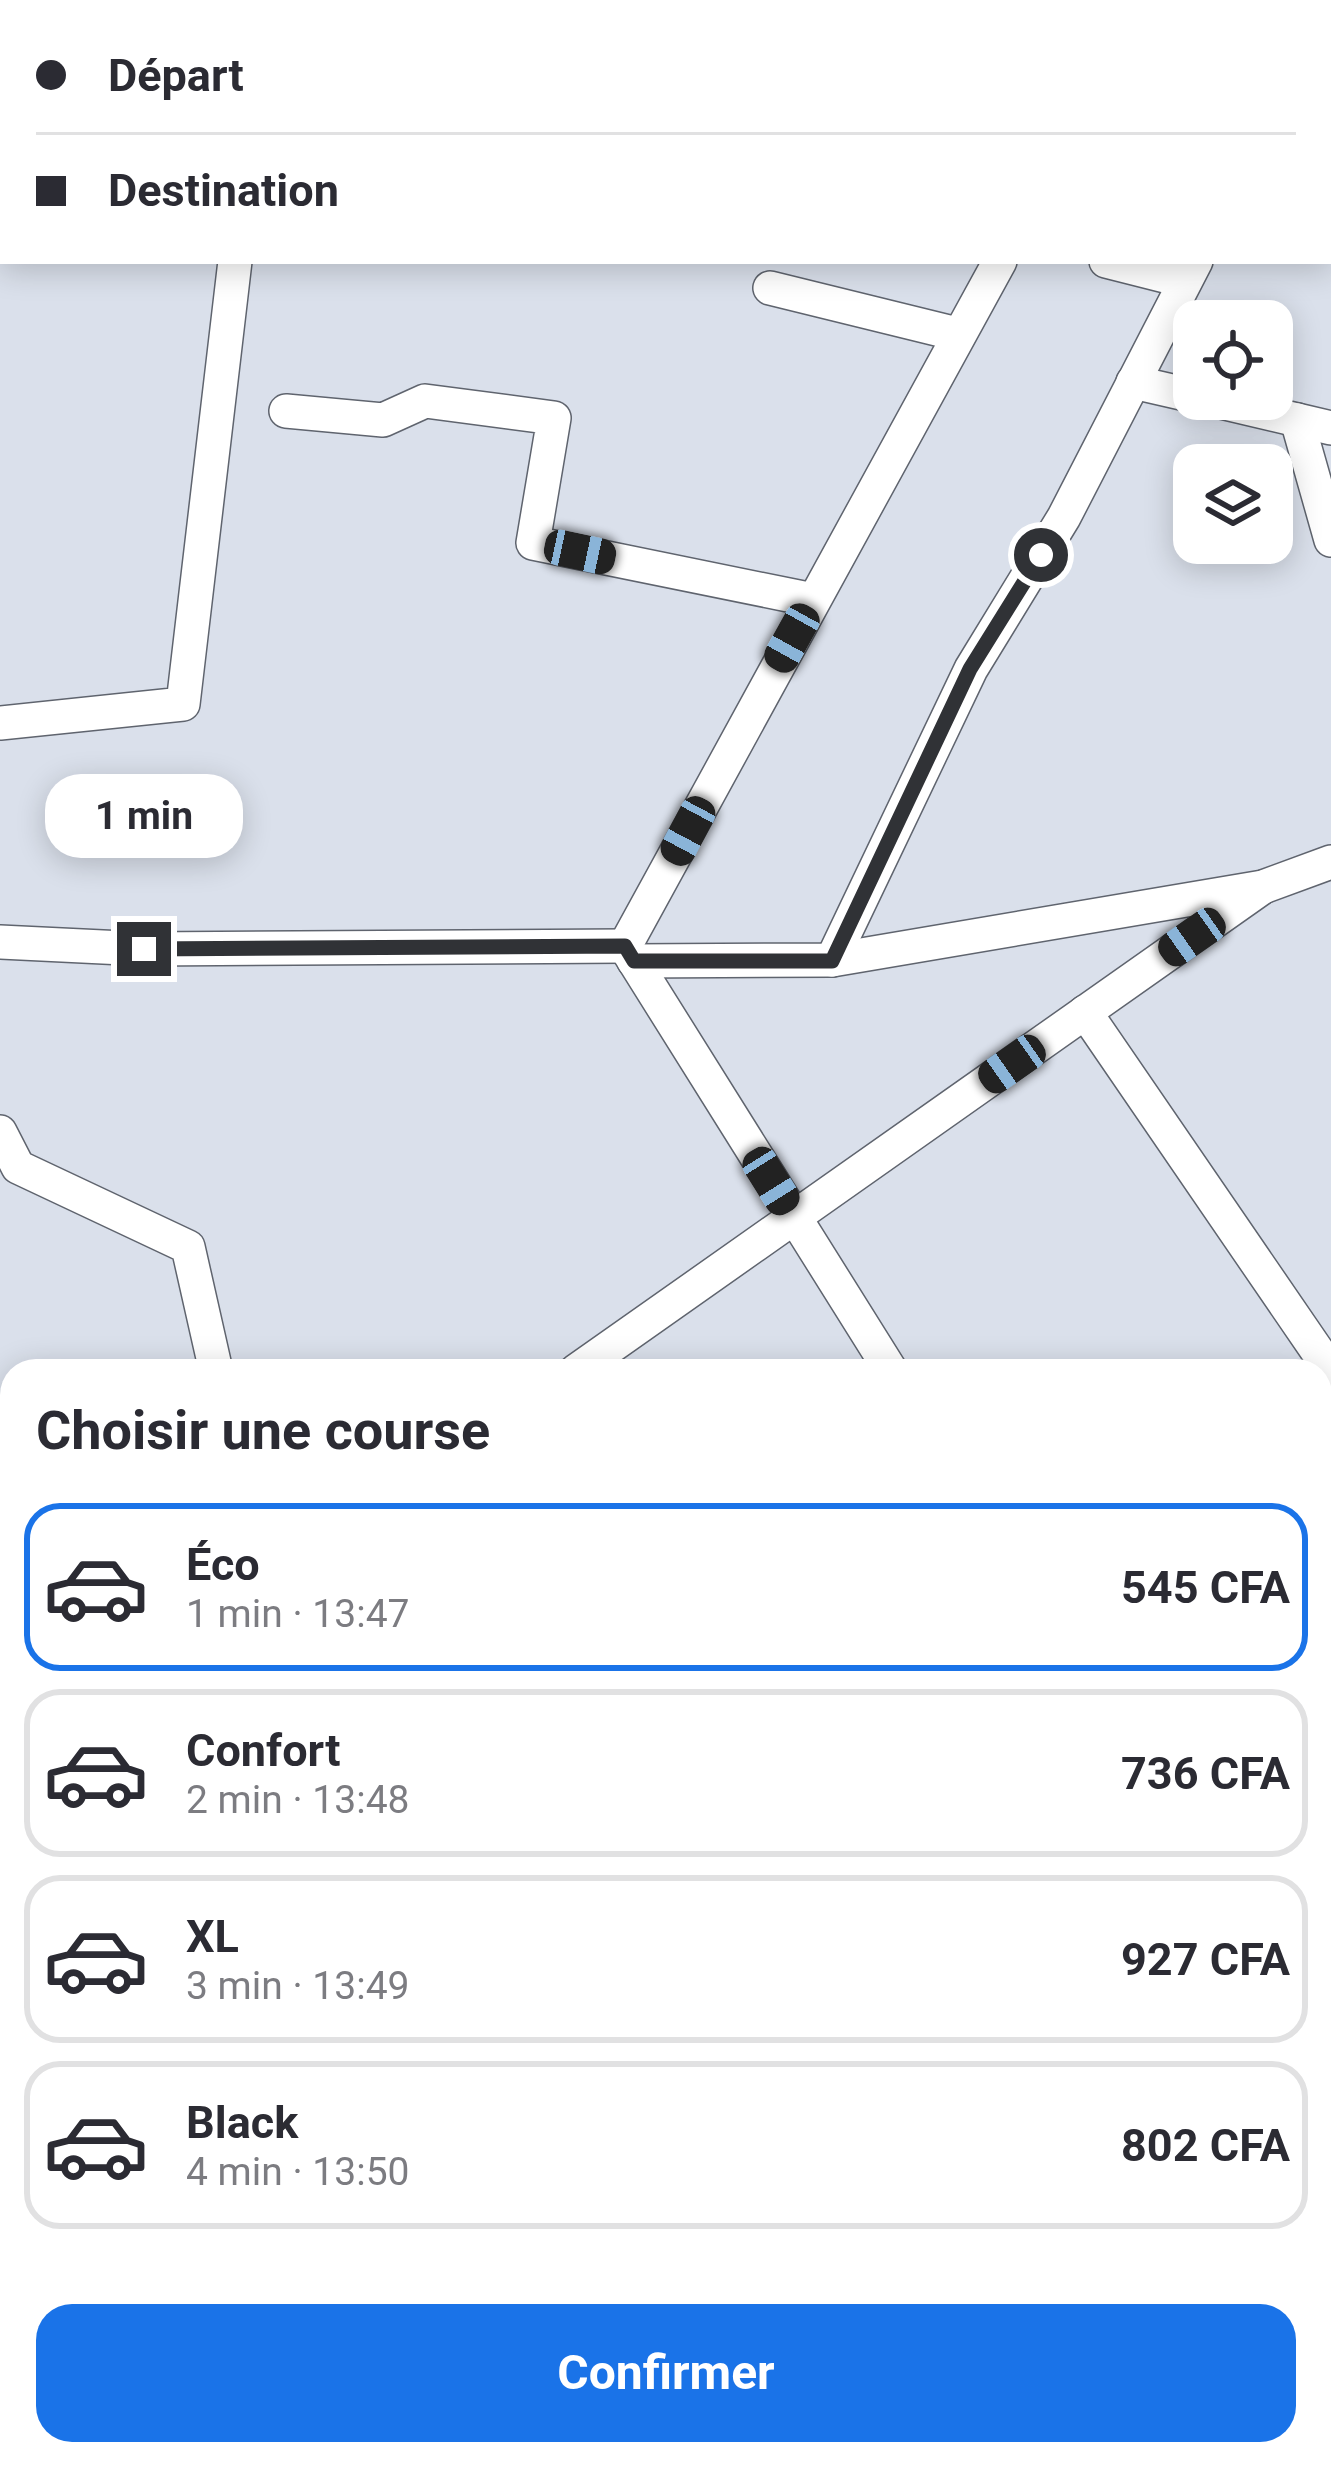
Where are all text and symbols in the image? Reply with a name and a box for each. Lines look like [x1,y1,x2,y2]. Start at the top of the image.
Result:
text: Départ [108,49,244,102]
text: Destination [108,164,339,217]
map controls [1173,300,1293,564]
button: locate [1173,300,1293,420]
button: layers [1173,444,1293,564]
car [541,527,619,577]
route start [1014,528,1068,582]
car [759,598,825,678]
callout: 1 min [45,775,243,859]
car [655,791,721,871]
text: 1 min [95,793,193,839]
car [1152,902,1232,972]
route end [117,922,171,976]
car [972,1029,1052,1099]
car [737,1141,805,1221]
text: Choisir une course [36,1399,490,1462]
icon: car [42,1533,150,1641]
text: Éco [186,1538,260,1591]
text: 545 CFA [1121,1561,1290,1614]
text: 1 min · 13:47 [186,1591,409,1637]
icon: car [42,1719,150,1827]
text: Confort [186,1724,340,1777]
text: 736 CFA [1121,1747,1290,1800]
text: 2 min · 13:48 [186,1777,409,1823]
icon: car [42,1905,150,2013]
text: XL [186,1910,239,1963]
text: 927 CFA [1121,1933,1290,1986]
text: 3 min · 13:49 [186,1963,409,2009]
icon: car [42,2091,150,2199]
text: Black [186,2096,298,2149]
text: 802 CFA [1121,2119,1290,2172]
text: 4 min · 13:50 [186,2149,409,2195]
button: Confirmer [36,2304,1296,2442]

